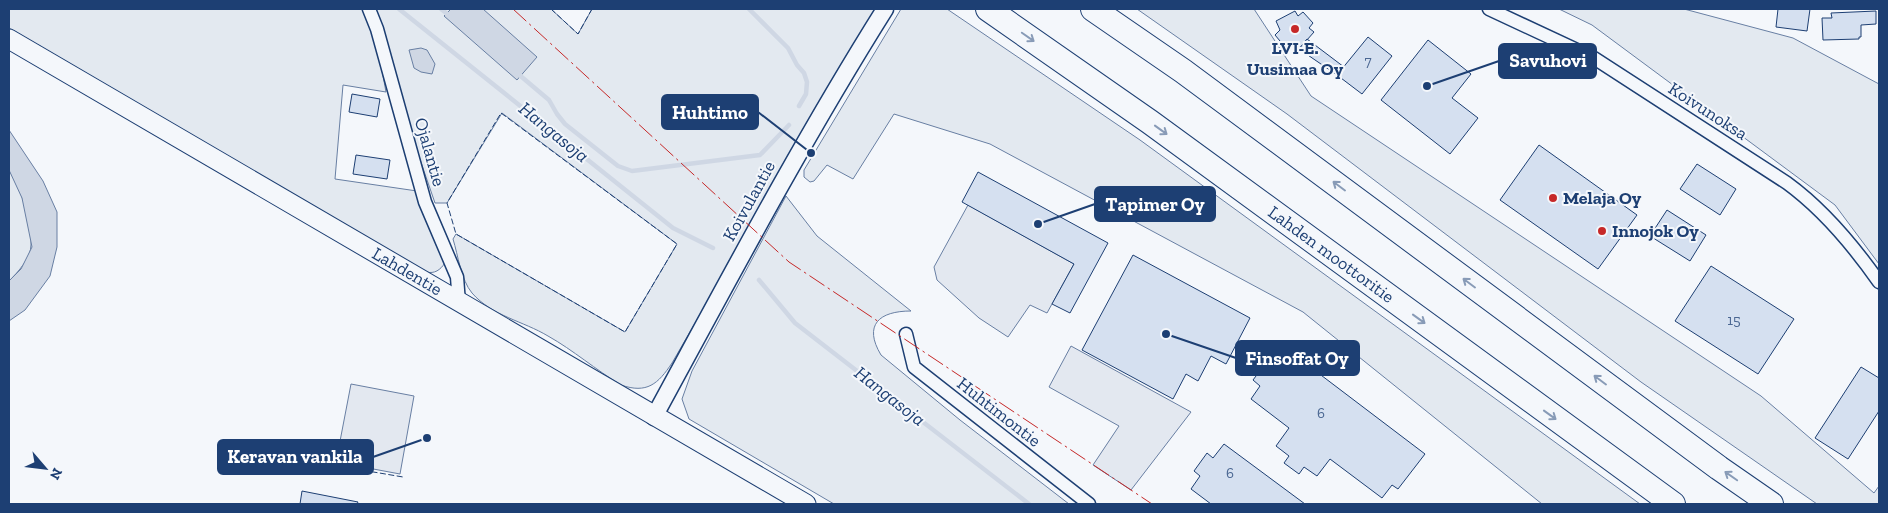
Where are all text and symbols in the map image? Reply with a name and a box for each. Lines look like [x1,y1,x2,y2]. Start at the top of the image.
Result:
marker: LVI-E. Uusimaa Oy [1289,23,1301,35]
one-way arrow [1021,32,1035,42]
place label: LVI-E. Uusimaa Oy [1247,37,1344,80]
callout: Savuhovi [1499,44,1596,78]
text: Savuhovi [1509,49,1587,72]
house number: 7 [1364,52,1372,70]
street label: Koivunoksa [1664,77,1752,145]
callout: Huhtimo [662,95,758,129]
water label: Hangasoja [514,97,594,167]
text: Huhtimo [672,101,748,124]
street label: Ojalantie [410,115,450,189]
one-way arrow [1154,125,1168,135]
street label: Koivulantie [718,157,780,245]
one-way arrow [1333,181,1346,192]
callout: Tapimer Oy [1095,187,1215,221]
place label: Melaja Oy [1563,187,1642,209]
marker: Melaja Oy [1547,192,1559,204]
text: Tapimer Oy [1105,193,1205,216]
street label: Lahden moottoritie [1264,201,1399,308]
place label: Innojok Oy [1612,220,1699,242]
marker: Innojok Oy [1596,225,1608,237]
street label: Lahdentie [368,242,446,300]
one-way arrow [1462,278,1476,288]
house number: 15 [1727,311,1741,329]
one-way arrow [1412,314,1426,324]
callout: Finsoffat Oy [1236,341,1359,375]
text: Finsoffat Oy [1246,347,1348,370]
water label: Hangasoja [850,361,930,431]
street label: Huhtimontie [953,372,1045,452]
one-way arrow [1593,375,1607,385]
house number: 6 [1317,404,1325,422]
one-way arrow [1543,410,1557,420]
callout: Keravan vankila [218,440,373,474]
north arrow [20,443,70,493]
text: Keravan vankila [227,445,363,468]
house number: 6 [1226,464,1234,482]
text: N [46,465,66,483]
one-way arrow [1724,471,1738,481]

